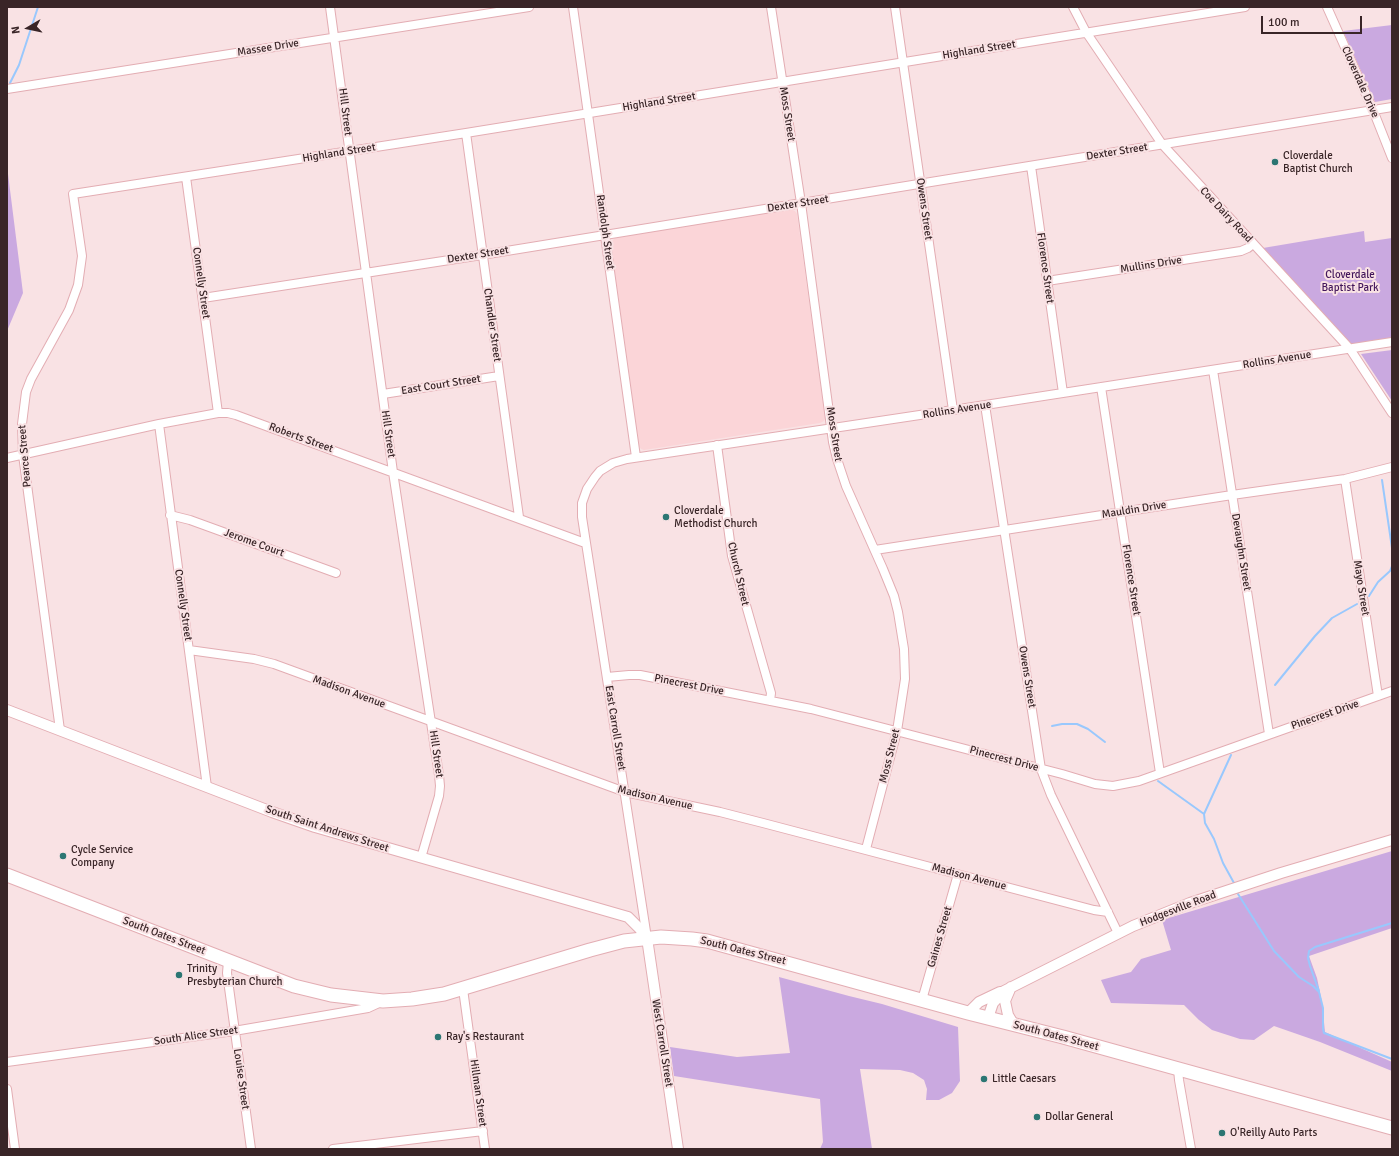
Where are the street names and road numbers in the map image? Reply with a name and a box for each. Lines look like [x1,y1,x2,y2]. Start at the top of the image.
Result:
street label: Massee Drive [236,37,300,59]
street label: Highland Street [941,38,1017,62]
street label: Cloverdale Drive [1338,44,1382,120]
street label: Moss Street [776,86,798,142]
street label: Hill Street [336,87,354,137]
street label: Highland Street [621,90,697,114]
street label: Highland Street [301,141,377,165]
street label: Dexter Street [1085,141,1149,163]
street label: Owens Street [913,177,935,241]
street label: Coe Dairy Road [1197,184,1255,246]
street label: Dexter Street [766,193,830,215]
street label: Randolph Street [593,194,617,270]
street label: Florence Street [1033,232,1057,304]
street label: Dexter Street [446,244,510,266]
street label: Connelly Street [189,246,213,320]
street label: Mullins Drive [1119,254,1183,276]
street label: Chandler Street [480,288,504,362]
street label: Rollins Avenue [1242,348,1312,372]
street label: East Court Street [400,372,482,398]
street label: Rollins Avenue [922,398,992,422]
street label: Moss Street [823,406,845,462]
street label: Hill Street [378,409,398,459]
street label: Roberts Street [267,420,335,456]
street label: Pearce Street [16,424,34,488]
street label: Mauldin Drive [1101,498,1167,522]
street label: Devaughn Street [1228,512,1254,592]
street label: Jerome Court [222,526,286,560]
street label: Church Street [724,541,752,607]
street label: Florence Street [1119,544,1143,616]
street label: Mayo Street [1350,559,1372,617]
street label: Connelly Street [171,568,195,642]
street label: Owens Street [1016,645,1038,709]
street label: Pinecrest Drive [653,672,725,698]
street label: Madison Avenue [311,673,387,711]
street label: East Carroll Street [602,685,628,771]
street label: Pinecrest Drive [1289,697,1361,733]
street label: Moss Street [877,728,903,784]
street label: Hill Street [426,729,446,779]
street label: Pinecrest Drive [968,743,1040,775]
street label: Madison Avenue [616,783,694,813]
street label: South Saint Andrews Street [264,803,390,855]
street label: Madison Avenue [930,861,1008,893]
street label: Hodgesville Road [1138,888,1218,930]
street label: Gaines Street [925,905,955,969]
street label: South Oates Street [121,914,207,958]
street label: South Oates Street [699,934,787,968]
street label: West Carroll Street [649,998,675,1088]
street label: South Oates Street [1012,1018,1100,1054]
street label: South Alice Street [153,1024,239,1048]
street label: Louise Street [230,1048,252,1110]
street label: Hillman Street [467,1058,489,1128]

